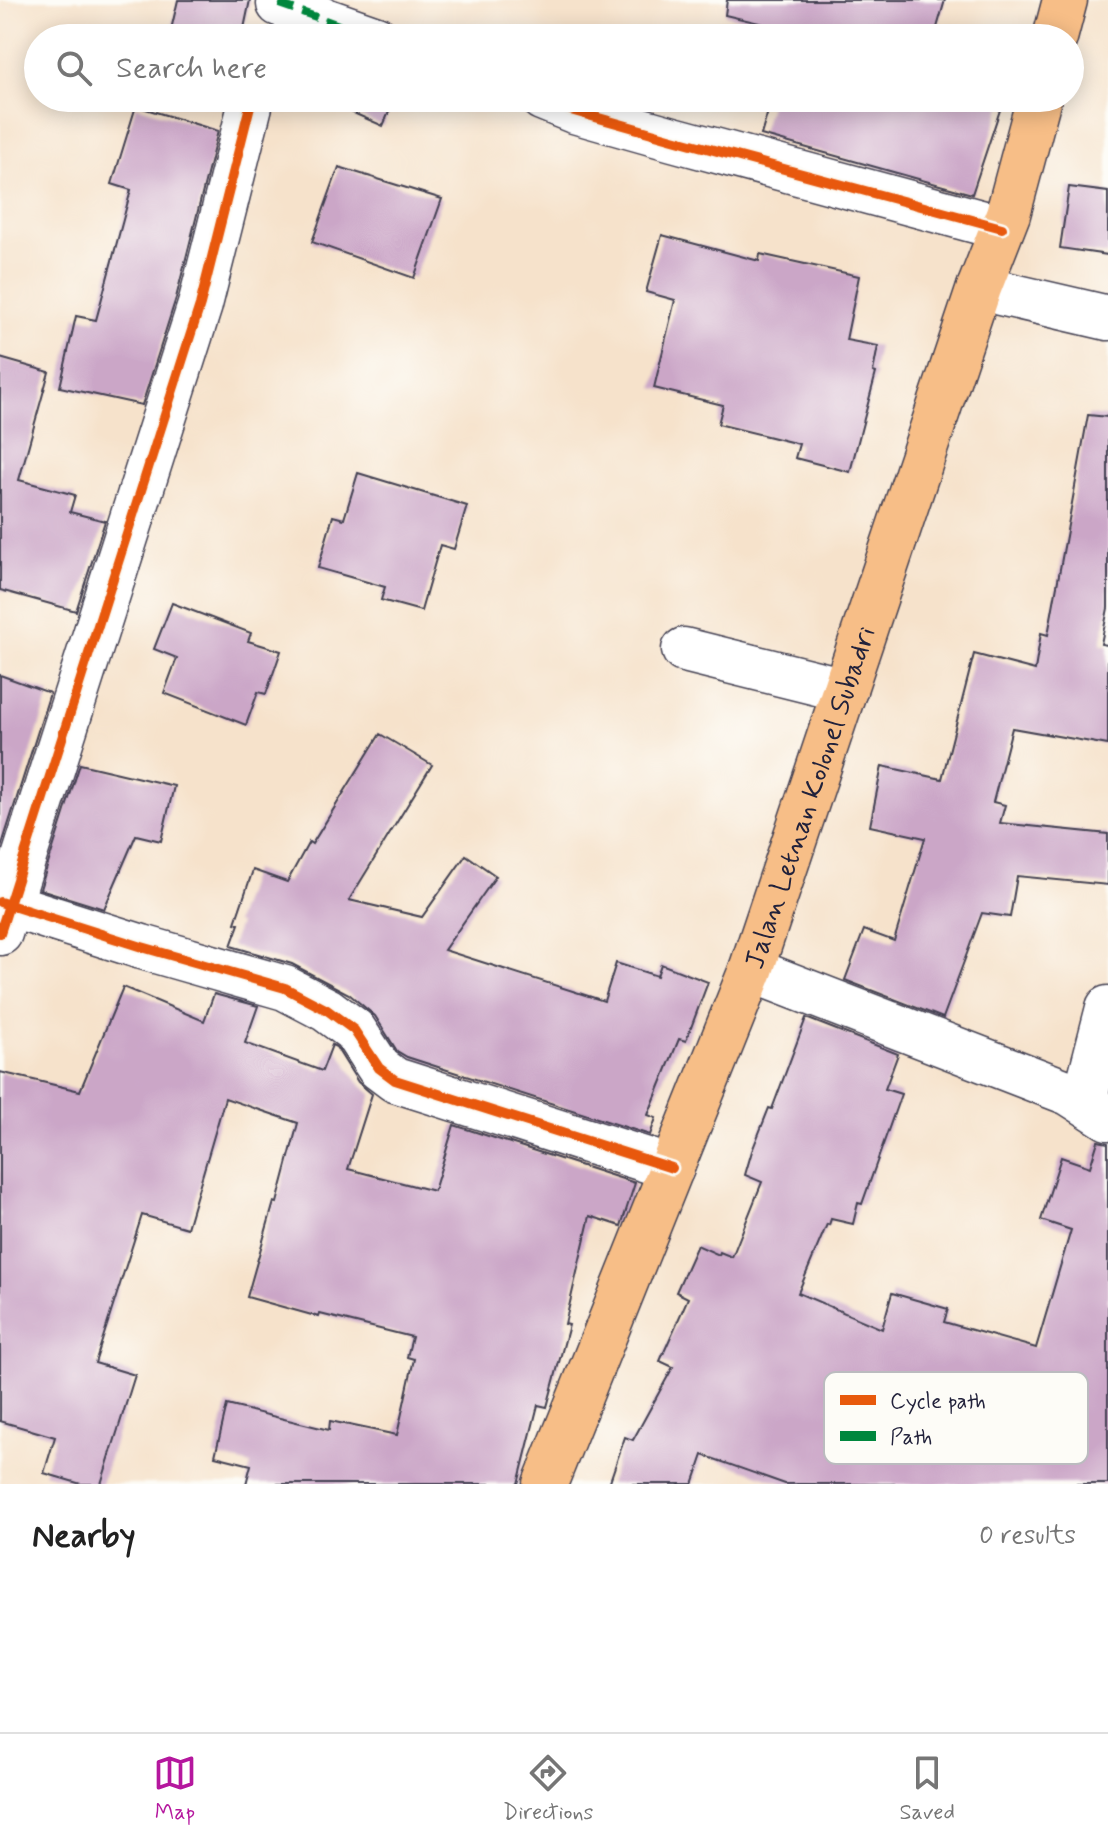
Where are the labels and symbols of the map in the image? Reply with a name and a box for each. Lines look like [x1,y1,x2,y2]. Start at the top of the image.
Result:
street label: Jalan Letnan Kolonel Subadri [737,622,886,974]
legend [824,1372,1088,1464]
text: Cycle path [890,1388,986,1416]
text: Path [890,1424,932,1452]

